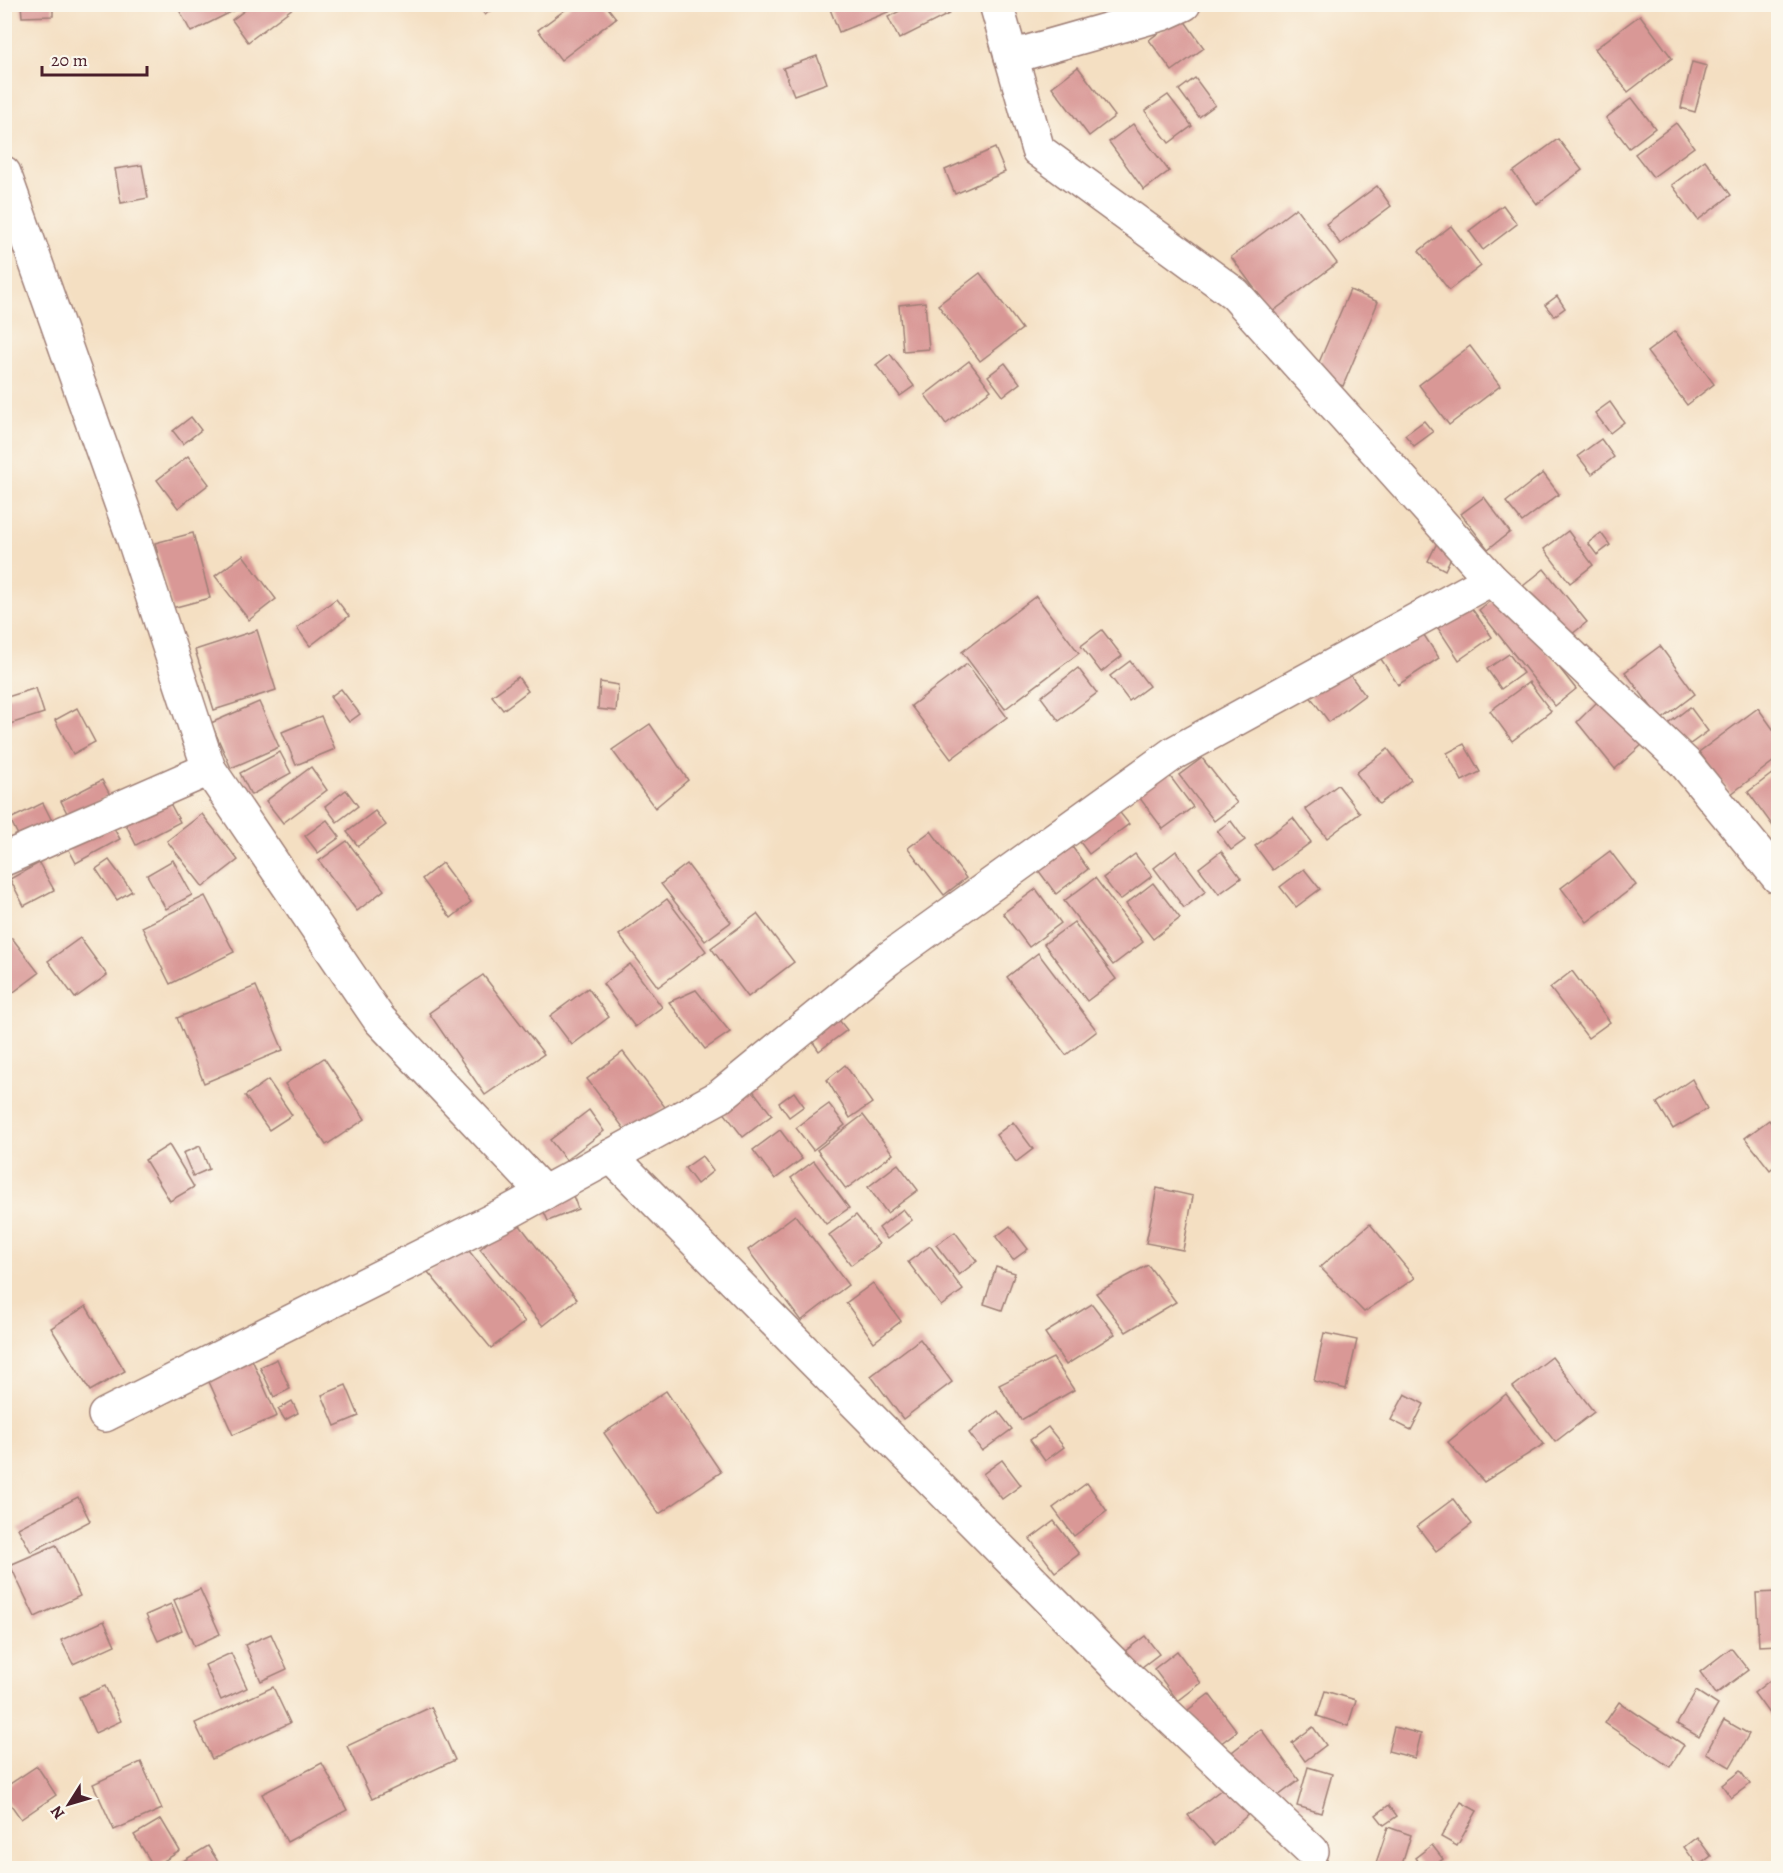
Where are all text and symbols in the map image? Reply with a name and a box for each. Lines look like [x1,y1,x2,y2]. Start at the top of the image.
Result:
scale bar [42,39,147,77]
text: 20 m [51,48,88,72]
north arrow [39,1774,99,1834]
text: N [45,1801,70,1824]

